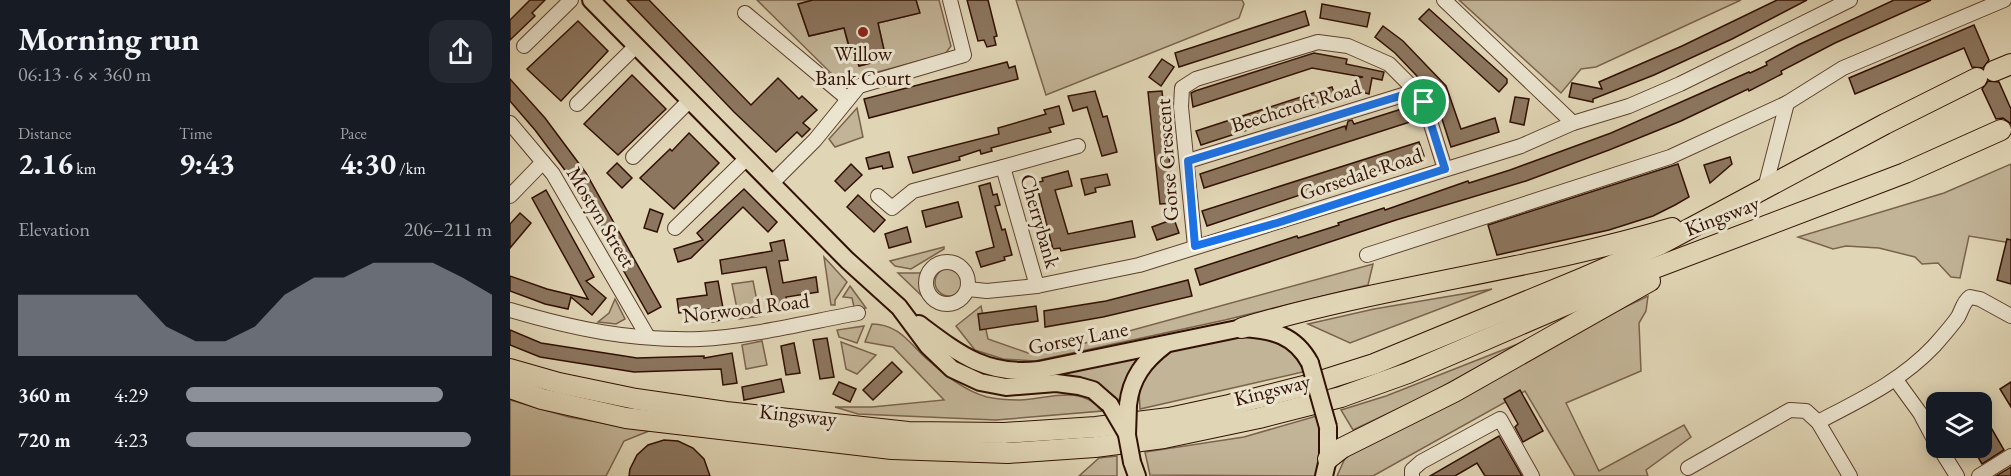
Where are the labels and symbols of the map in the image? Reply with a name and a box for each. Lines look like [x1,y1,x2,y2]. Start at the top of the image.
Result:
marker: Willow Bank Court [856,25,870,39]
place label: Willow Bank Court [815,40,911,91]
street label: Beechcroft Road [1227,73,1365,138]
pin [1398,76,1449,127]
street label: Gorse Crescent [1149,97,1184,222]
street label: Gorsedale Road [1296,141,1426,206]
street label: Mostyn Street [561,161,642,272]
street label: Cherrybank [1014,171,1067,272]
street label: Kingsway [1681,189,1764,242]
street label: Norwood Road [681,286,811,329]
street label: Gorsey Lane [1026,315,1130,360]
street label: Kingsway [1231,367,1314,412]
street label: Kingsway [758,397,839,432]

